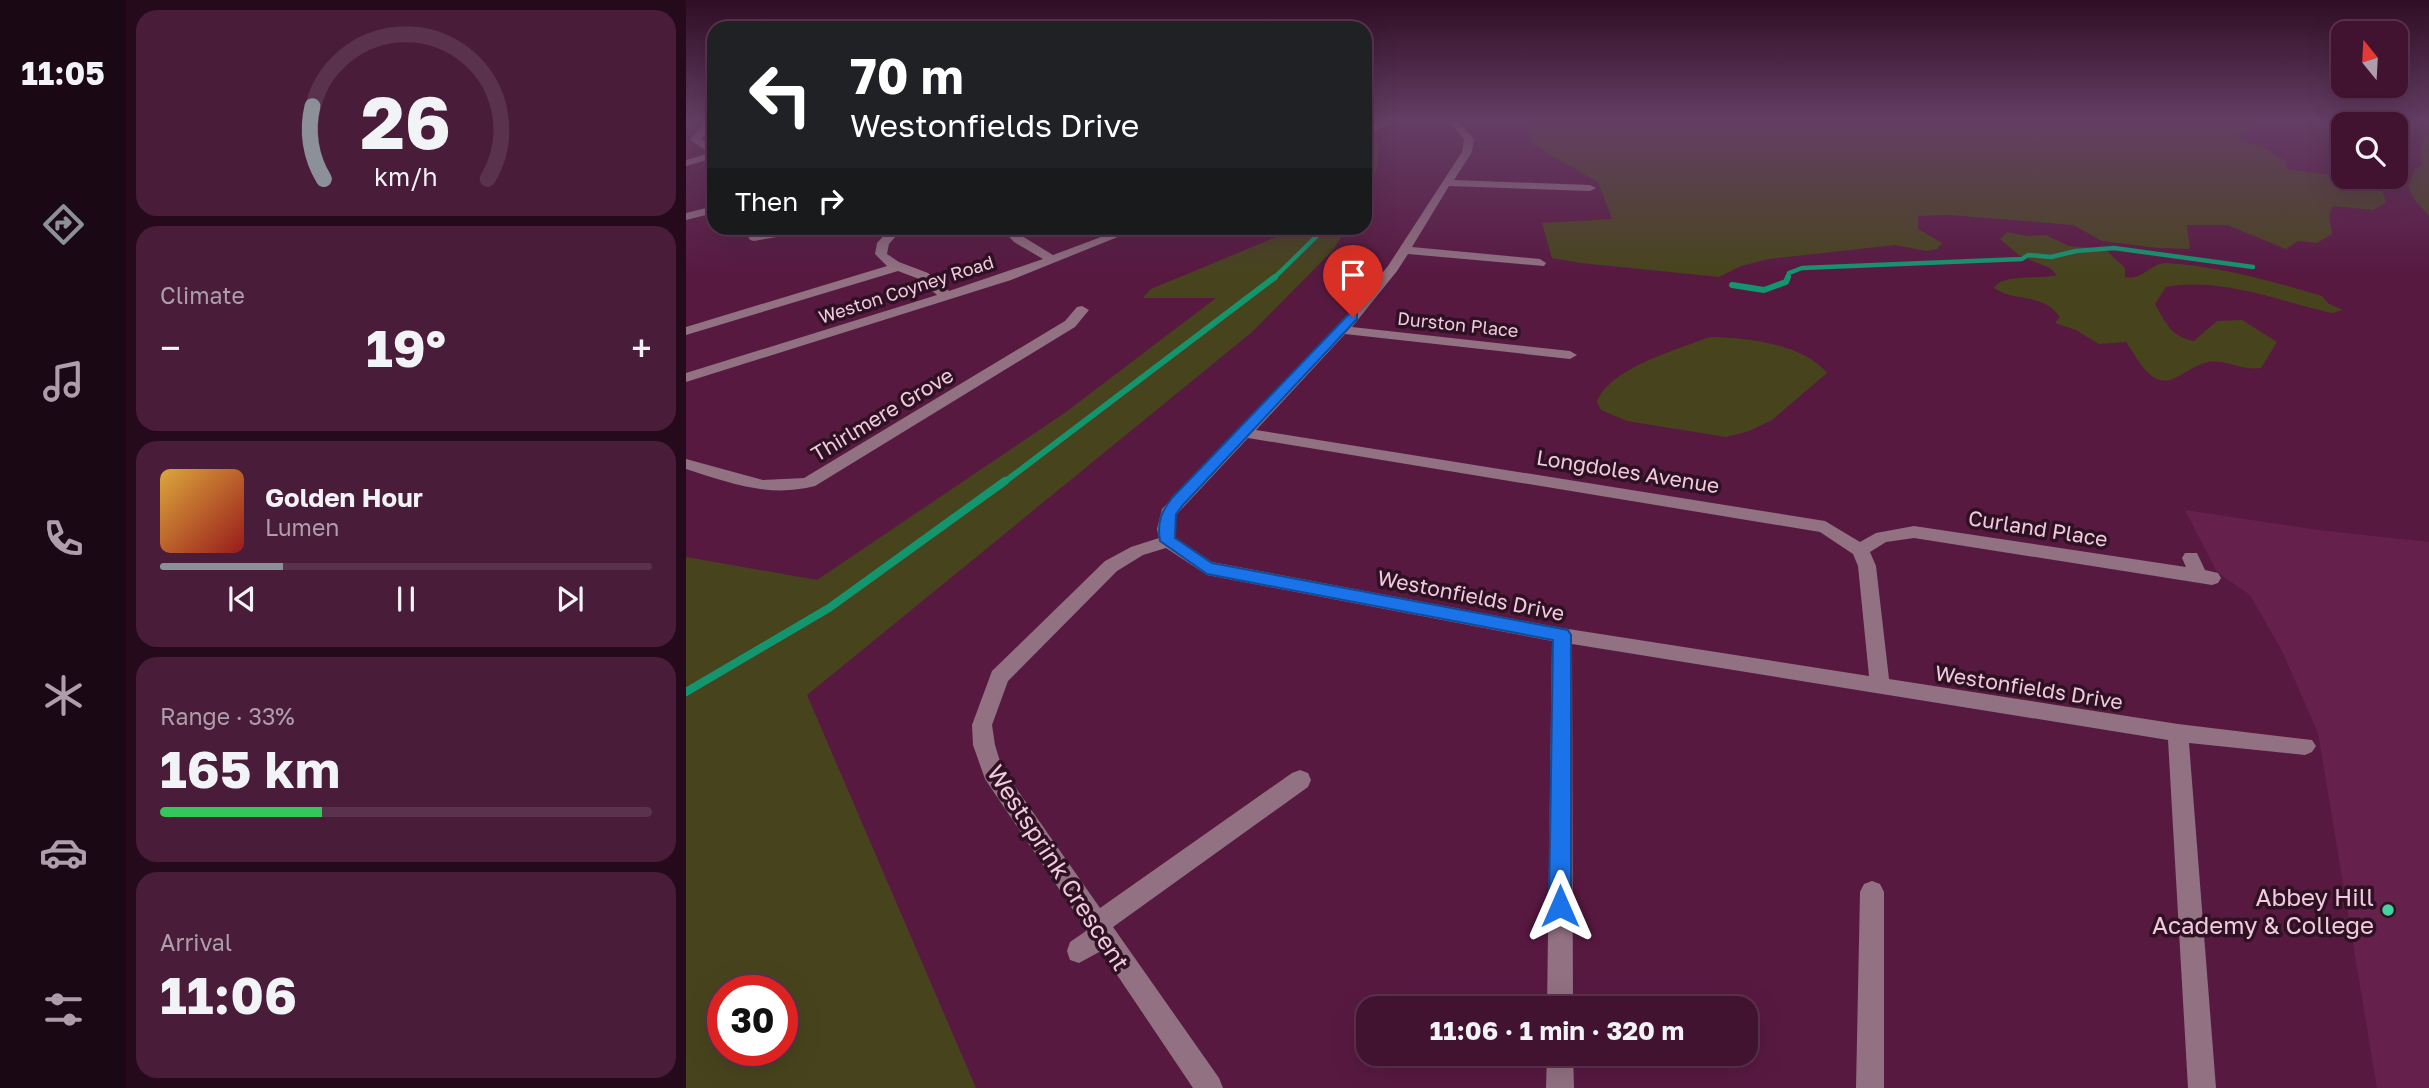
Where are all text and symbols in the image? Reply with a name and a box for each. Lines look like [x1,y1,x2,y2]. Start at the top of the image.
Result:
north arrow [2331,21,2408,98]
map controls [2331,21,2408,189]
text: 70 m [850,46,964,105]
icon: left [735,49,826,140]
text: 11:05 [21,54,105,92]
text: 26 [361,78,451,165]
text: Westonfields Drive [850,106,1139,144]
button: search [2331,112,2408,189]
text: km/h [374,161,438,192]
icon: right [812,182,850,220]
text: Then [735,186,798,217]
icon: directions [39,200,88,249]
pin [1323,245,1383,317]
street label: Weston Coyney Road [816,250,996,328]
icon: arrive [1334,256,1372,294]
text: Climate [160,281,245,309]
street label: Durston Place [1396,307,1520,341]
text: 19° [366,316,446,378]
text: − [160,325,181,370]
text: + [631,325,652,370]
icon: music [39,357,88,406]
street label: Thirlmere Grove [806,361,958,467]
street label: Longdoles Avenue [1535,444,1721,498]
text: Golden Hour [265,482,423,513]
street label: Curland Place [1966,504,2110,552]
text: Lumen [265,513,339,541]
icon: phone [39,514,88,563]
street label: Westonfields Drive [1375,564,1567,626]
icon: previous [223,580,261,618]
icon: pause [387,580,425,618]
icon: next [551,580,589,618]
street label: Westonfields Drive [1933,659,2125,715]
icon: climate [39,671,88,720]
text: Range · 33% [160,702,295,730]
text: 165 km [160,737,340,799]
street label: Westsprink Crescent [982,759,1136,975]
icon: car [39,828,88,877]
position arrow [1523,869,1597,943]
place label: Abbey Hill Academy & College [2152,882,2374,939]
marker: Abbey Hill Academy & College [2380,902,2396,918]
text: Arrival [160,928,232,956]
text: 11:06 [160,963,297,1025]
speed limit sign: 30 [707,975,798,1066]
icon: filters [39,985,88,1034]
text: 11:06 · 1 min · 320 m [1430,1015,1684,1046]

